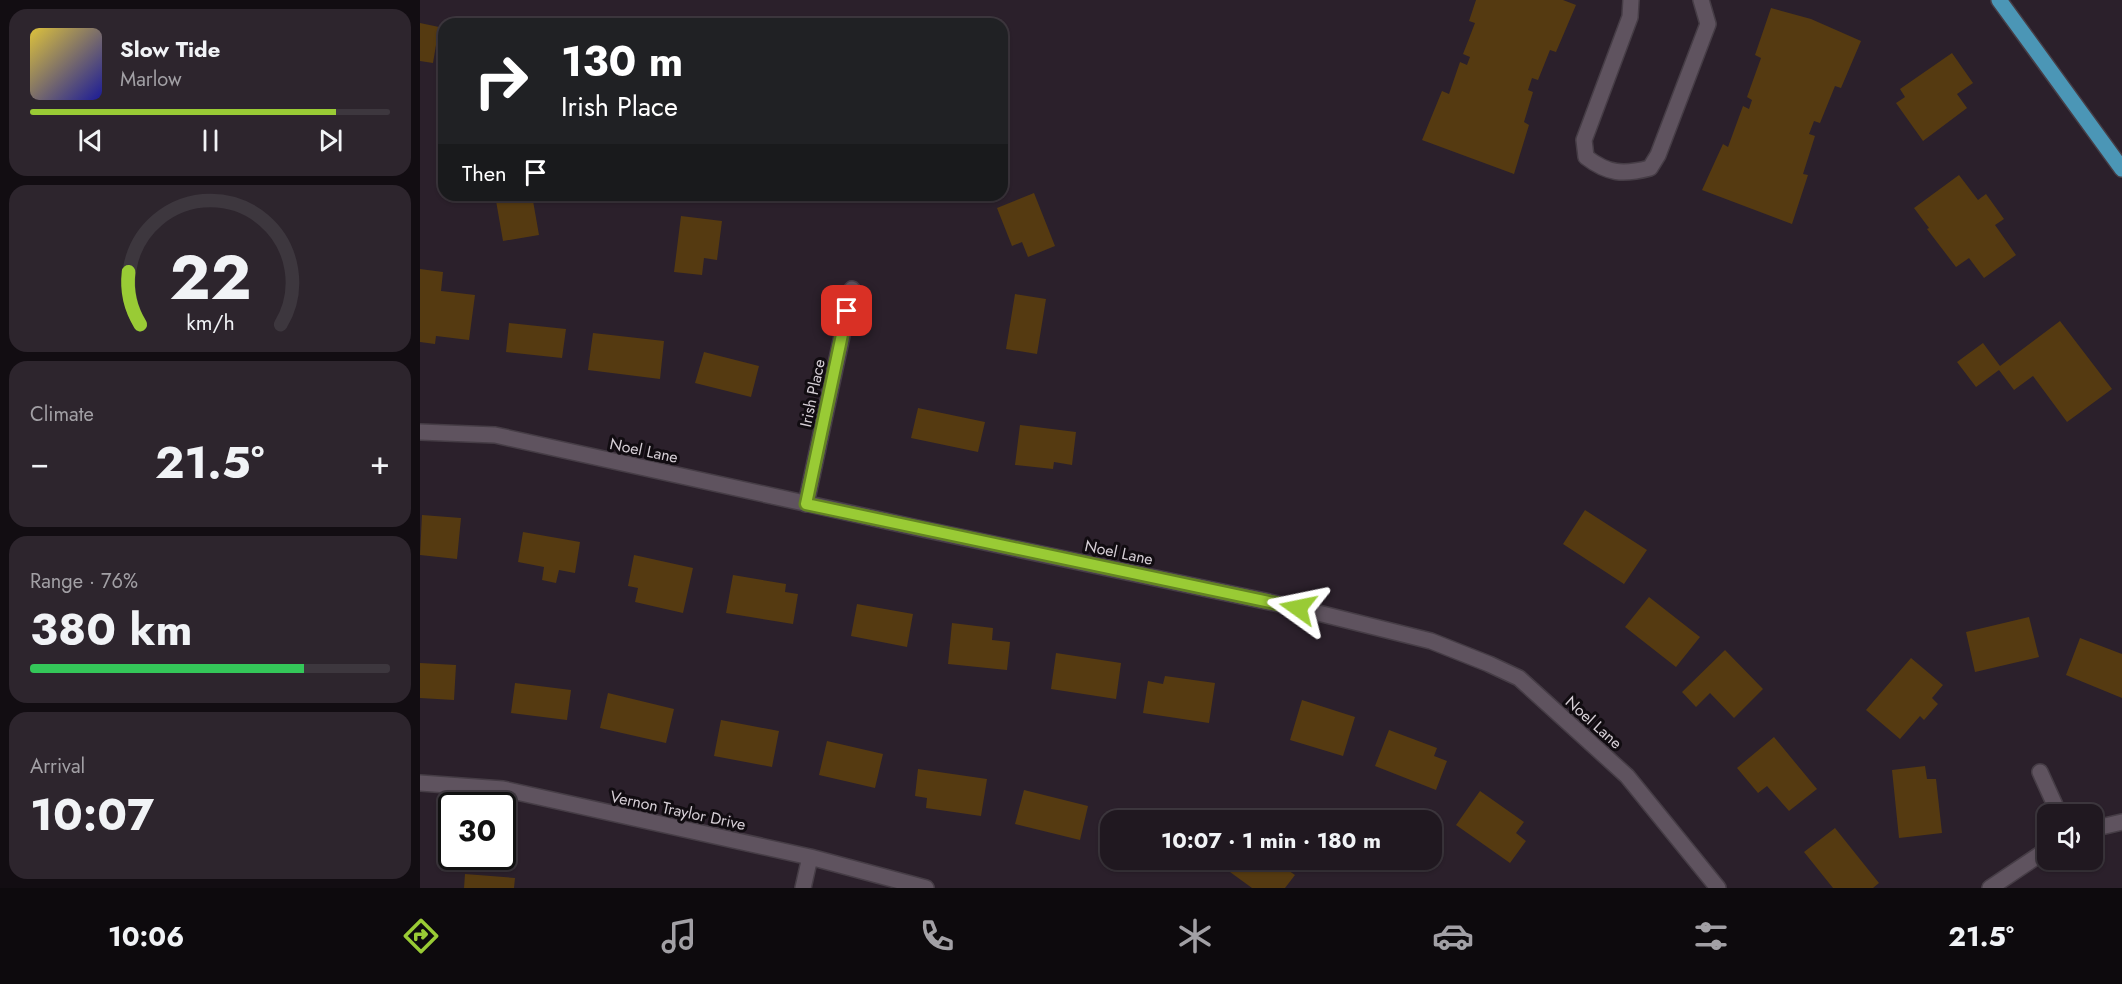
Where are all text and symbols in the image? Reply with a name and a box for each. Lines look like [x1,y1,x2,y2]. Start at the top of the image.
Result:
text: 130 m [561,31,683,92]
text: Slow Tide [120,33,220,65]
icon: right [462,42,540,120]
text: Marlow [120,65,182,94]
text: Irish Place [561,87,678,126]
icon: previous [74,124,107,157]
icon: pause [194,124,227,157]
icon: next [314,124,347,157]
icon: arrive [519,156,552,189]
text: Then [462,157,507,189]
text: 22 [169,232,251,322]
pin [821,285,872,336]
icon: arrive [830,294,863,327]
text: km/h [186,308,234,339]
street label: Irish Place [794,357,831,429]
text: Climate [30,400,94,429]
text: 21.5° [155,430,264,495]
street label: Noel Lane [608,432,680,469]
text: − [30,439,49,486]
text: + [370,439,390,486]
street label: Noel Lane [1083,534,1155,571]
text: Range · 76% [30,567,138,596]
position arrow [1266,576,1330,640]
text: 380 km [30,597,192,662]
street label: Noel Lane [1560,691,1627,754]
text: Arrival [30,752,85,781]
text: 10:07 [30,782,154,847]
street label: Vernon Traylor Drive [608,785,748,836]
speed limit sign: 30 [438,792,516,870]
map controls [2037,804,2103,870]
button: sound [2037,804,2103,870]
text: 10:07 · 1 min · 180 m [1161,824,1381,856]
icon: directions [400,915,442,957]
icon: music [658,915,700,957]
icon: phone [916,915,958,957]
icon: climate [1174,915,1216,957]
icon: car [1432,915,1474,957]
icon: filters [1690,915,1732,957]
text: 10:06 [108,917,184,956]
text: 21.5° [1948,917,2014,956]

